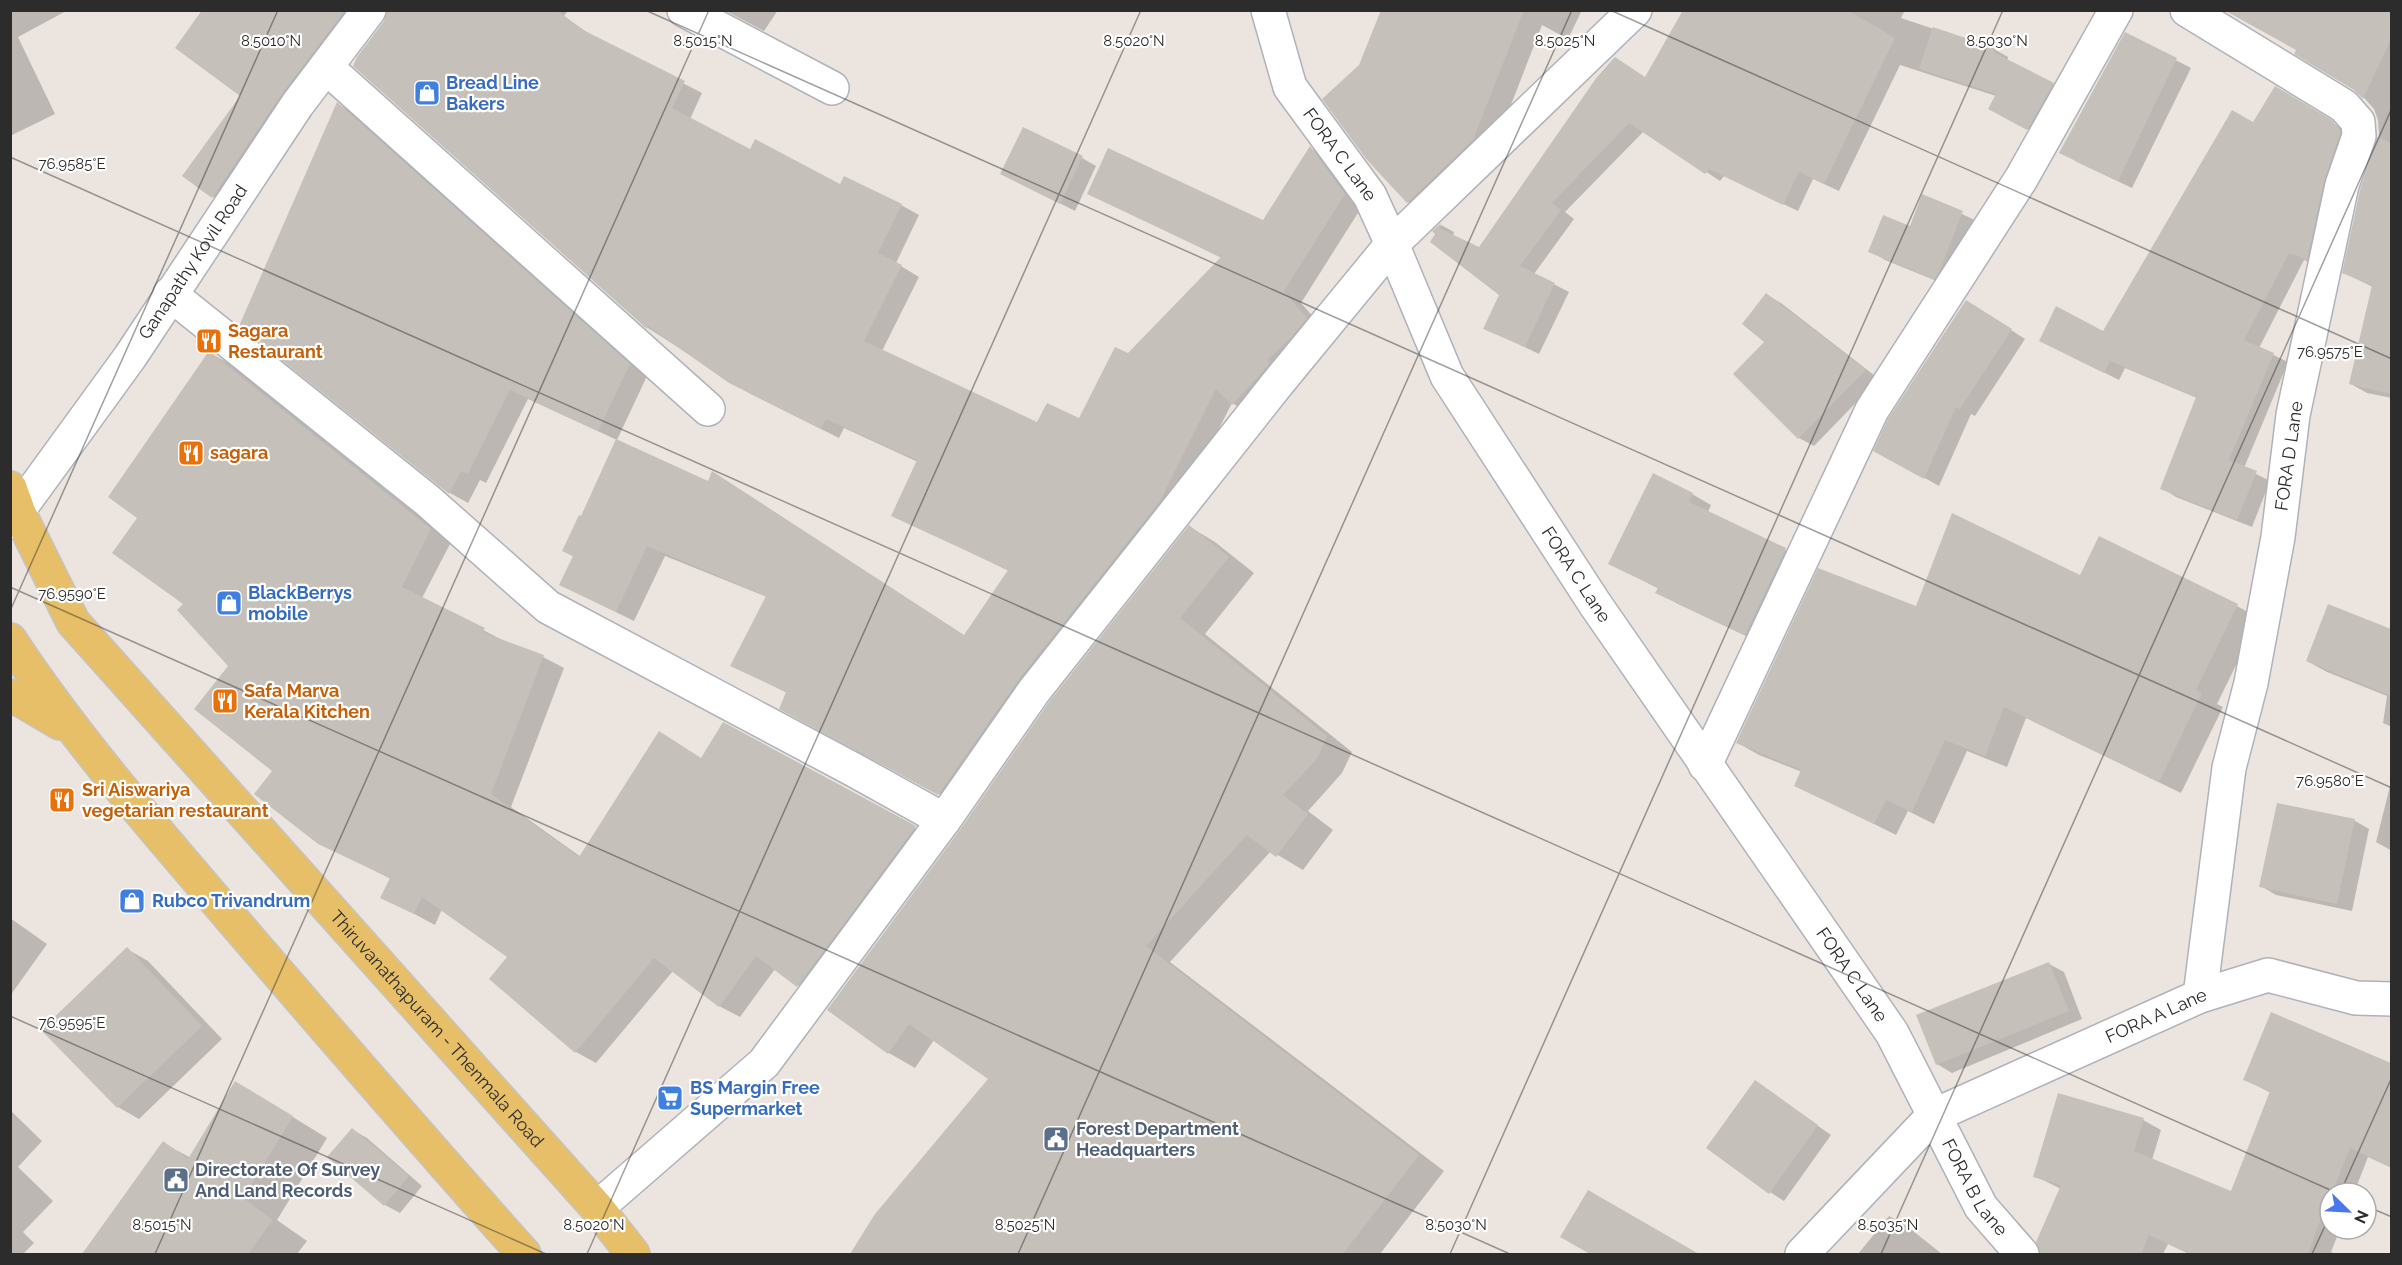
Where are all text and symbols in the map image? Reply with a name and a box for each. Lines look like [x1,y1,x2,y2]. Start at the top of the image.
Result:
text: 8.5010°N [241,32,301,50]
text: 8.5015°N [673,32,733,50]
text: 8.5020°N [1103,32,1165,50]
text: 8.5025°N [1535,32,1595,50]
text: 8.5030°N [1966,32,2028,50]
place label: Bread Line Bakers [446,72,539,114]
shop icon: Bread Line Bakers [412,78,442,108]
street label: FORA C Lane [1299,104,1381,205]
text: 76.9585°E [38,155,106,173]
street label: Ganapathy Kovil Road [134,180,251,343]
place label: Sagara Restaurant [228,320,323,362]
restaurant icon: Sagara Restaurant [194,326,224,356]
text: 76.9575°E [2297,343,2363,361]
street label: FORA D Lane [2270,399,2307,512]
restaurant icon: sagara [176,438,206,468]
place label: sagara [210,442,268,463]
street label: FORA C Lane [1538,523,1616,627]
place label: BlackBerrys mobile [248,582,352,624]
text: 76.9590°E [38,585,106,603]
shop icon: BlackBerrys mobile [214,588,244,618]
place label: Safa Marva Kerala Kitchen [244,680,370,722]
restaurant icon: Safa Marva Kerala Kitchen [210,686,240,716]
text: 76.9580°E [2296,772,2364,790]
place label: Sri Aiswariya vegetarian restaurant [82,779,269,821]
restaurant icon: Sri Aiswariya vegetarian restaurant [47,785,77,815]
shop icon: Rubco Trivandrum [117,886,147,916]
place label: Rubco Trivandrum [152,890,310,911]
street label: Thiruvanathapuram - Thenmala Road [326,906,548,1151]
street label: FORA C Lane [1812,923,1892,1026]
street label: FORA A Lane [2102,983,2210,1047]
text: 76.9595°E [39,1014,105,1032]
place label: BS Margin Free Supermarket [690,1077,820,1119]
supermarket icon: BS Margin Free Supermarket [655,1083,685,1113]
place label: Forest Department Headquarters [1076,1118,1239,1160]
public building icon: Forest Department Headquarters [1041,1124,1071,1154]
street label: FORA B Lane [1938,1135,2012,1240]
place label: Directorate Of Survey And Land Records [195,1159,380,1201]
public building icon: Directorate Of Survey And Land Records [161,1165,191,1195]
north arrow [2318,1181,2378,1241]
text: N [2350,1207,2372,1226]
text: 8.5015°N [132,1216,192,1234]
text: 8.5020°N [563,1216,625,1234]
text: 8.5025°N [995,1216,1055,1234]
text: 8.5030°N [1425,1216,1487,1234]
text: 8.5035°N [1858,1216,1918,1234]

